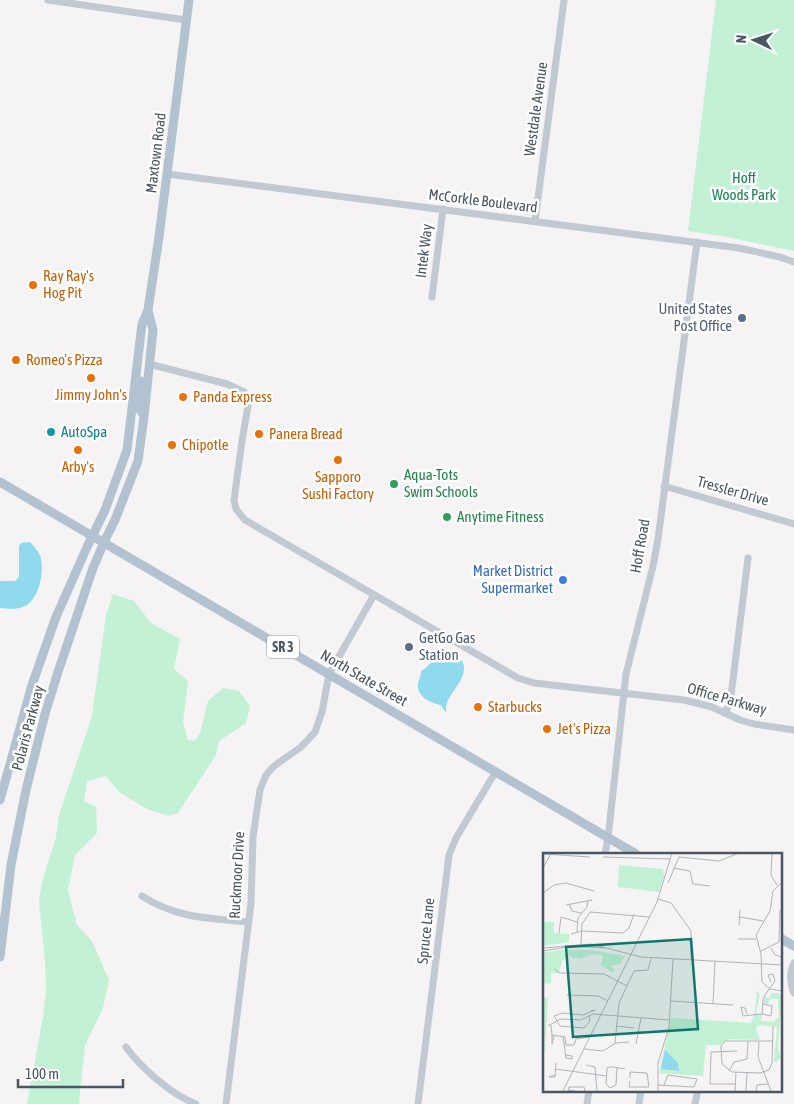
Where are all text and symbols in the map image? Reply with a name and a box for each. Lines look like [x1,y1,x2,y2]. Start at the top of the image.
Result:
north arrow [729,15,779,65]
text: N [733,34,749,44]
street label: Westdale Avenue [520,61,551,157]
street label: Maxtown Road [142,112,169,194]
park label: Hoff Woods Park [712,169,776,203]
street label: McCorkle Boulevard [428,185,538,216]
street label: Intek Way [412,223,435,279]
place label: Ray Ray's Hog Pit [43,267,94,301]
marker: Ray Ray's Hog Pit [27,279,39,291]
place label: United States Post Office [658,300,732,334]
marker: United States Post Office [736,312,748,324]
place label: Romeo's Pizza [26,351,103,368]
marker: Romeo's Pizza [10,354,22,366]
marker: Jimmy John's [85,372,97,384]
place label: Jimmy John's [55,386,127,403]
place label: Panda Express [193,388,272,405]
marker: Panda Express [177,391,189,403]
place label: AutoSpa [61,423,107,440]
place label: Panera Bread [269,425,343,442]
marker: AutoSpa [45,426,57,438]
marker: Panera Bread [253,428,265,440]
place label: Chipotle [182,436,229,453]
marker: Chipotle [166,439,178,451]
marker: Arby's [72,444,84,456]
marker: Sapporo Sushi Factory [332,454,344,466]
place label: Arby's [62,458,94,475]
place label: Aqua-Tots Swim Schools [404,466,478,500]
place label: Sapporo Sushi Factory [302,468,374,502]
street label: Tressler Drive [695,472,771,509]
marker: Aqua-Tots Swim Schools [388,478,400,490]
place label: Anytime Fitness [457,508,544,525]
marker: Anytime Fitness [441,511,453,523]
street label: Hoff Road [626,518,653,574]
place label: Market District Supermarket [473,562,553,596]
marker: Market District Supermarket [557,574,569,586]
place label: GetGo Gas Station [419,629,475,663]
road number: SR 3 [267,636,299,659]
marker: GetGo Gas Station [403,641,415,653]
street label: North State Street [318,646,411,709]
street label: Office Parkway [685,679,769,718]
street label: Polaris Parkway [8,683,47,772]
place label: Starbucks [488,698,542,715]
marker: Starbucks [472,701,484,713]
place label: Jet's Pizza [557,720,611,737]
marker: Jet's Pizza [541,723,553,735]
street label: Ruckmoor Drive [226,831,247,919]
inset map [543,853,782,1092]
street label: Spruce Lane [414,897,437,965]
scale bar [18,1056,122,1088]
text: 100 m [25,1065,59,1082]

